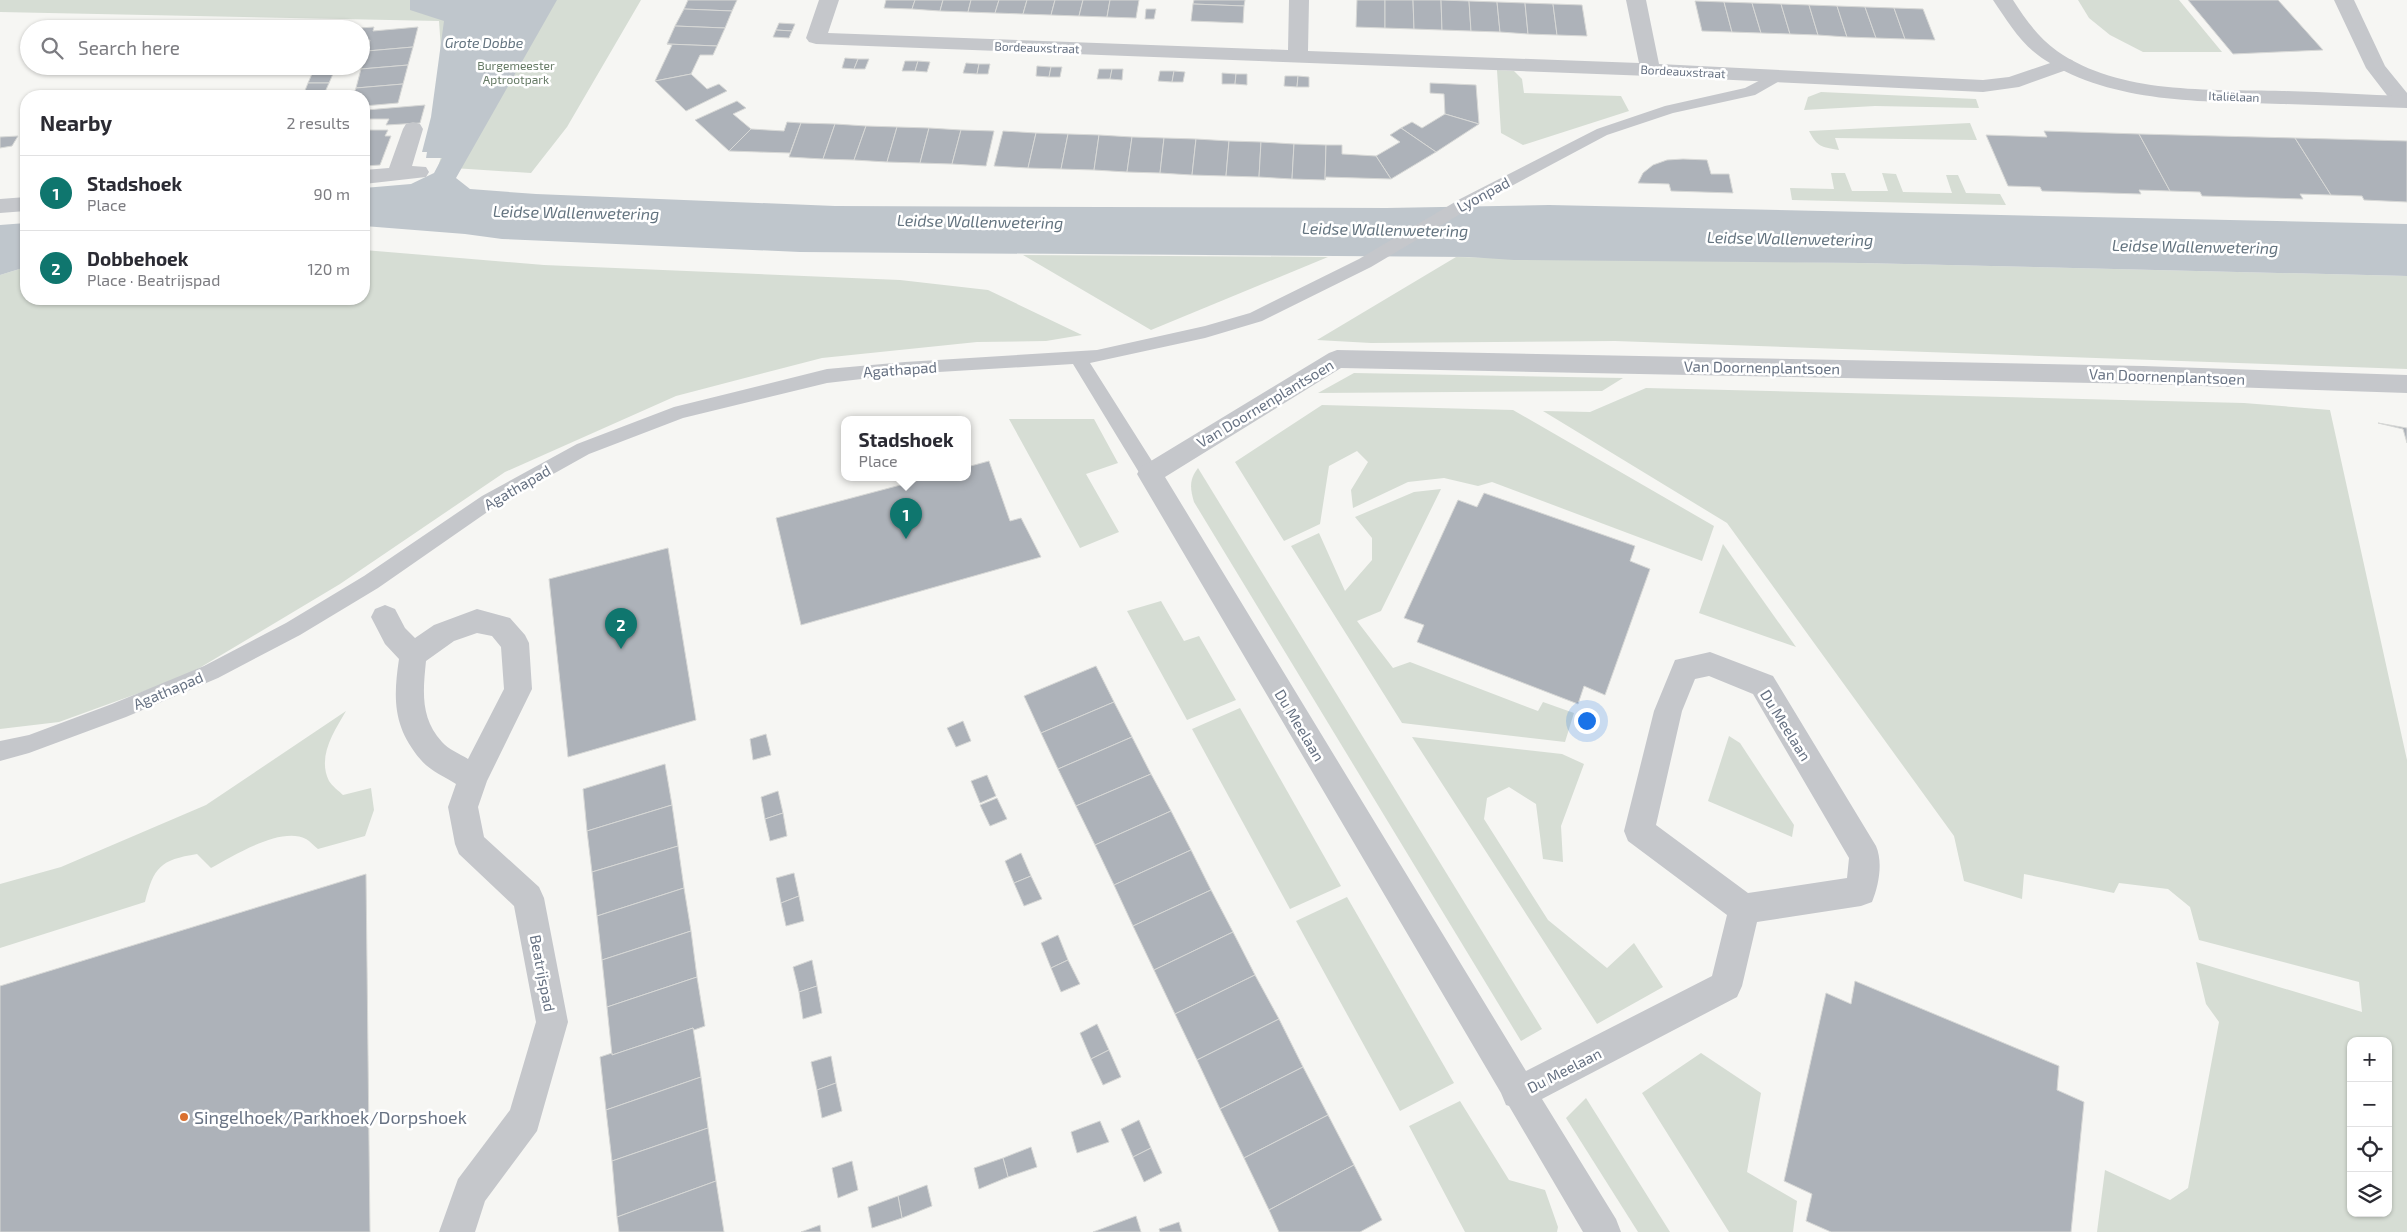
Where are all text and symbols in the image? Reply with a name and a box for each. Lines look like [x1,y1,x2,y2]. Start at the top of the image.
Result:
search box [20,20,370,75]
icon: search [38,34,66,62]
water label: Grote Dobbe [445,34,524,51]
text: Search here [78,36,180,59]
street label: Bordeauxstraat [994,39,1080,55]
park label: Burgemeester Aptrootpark [477,58,555,86]
street label: Bordeauxstraat [1640,62,1726,80]
street label: Italiëlaan [2208,88,2260,104]
text: Nearby [40,110,112,135]
text: 2 results [287,113,350,132]
text: Stadshoek [87,172,182,195]
street label: Lyonpad [1453,173,1513,215]
text: 1 [53,184,59,203]
text: 90 m [314,184,350,203]
text: Place [87,195,126,214]
water label: Leidse Wallenwetering [493,201,659,223]
water label: Leidse Wallenwetering [897,210,1063,232]
water label: Leidse Wallenwetering [1302,218,1468,240]
water label: Leidse Wallenwetering [1707,227,1873,249]
water label: Leidse Wallenwetering [2112,235,2278,257]
text: Dobbehoek [87,247,188,270]
text: 2 [51,259,61,278]
text: 120 m [307,259,350,278]
text: Place · Beatrijspad [87,270,220,289]
street label: Van Doornenplantsoen [1193,355,1337,451]
street label: Agathapad [862,357,938,381]
street label: Van Doornenplantsoen [1684,357,1840,377]
street label: Van Doornenplantsoen [2089,364,2245,388]
popup [841,416,971,481]
text: Stadshoek [858,428,954,451]
text: Place [858,451,898,470]
street label: Agathapad [480,461,554,513]
pin: 1 [890,498,922,539]
pin: 2 [605,608,637,649]
street label: Agathapad [130,667,206,713]
street label: Du Meelaan [1271,686,1329,764]
street label: Du Meelaan [1757,686,1815,764]
your location [1574,708,1600,734]
street label: Beatrijspad [526,933,559,1013]
map controls [2347,1037,2392,1217]
button: + [2347,1037,2392,1082]
street label: Du Meelaan [1524,1044,1604,1096]
button: − [2347,1082,2392,1127]
place label: Singelhoek/Parkhoek/Dorpshoek [194,1106,467,1128]
marker: Singelhoek/Parkhoek/Dorpshoek [178,1111,190,1123]
button: locate [2347,1127,2392,1172]
button: layers [2347,1172,2392,1217]

